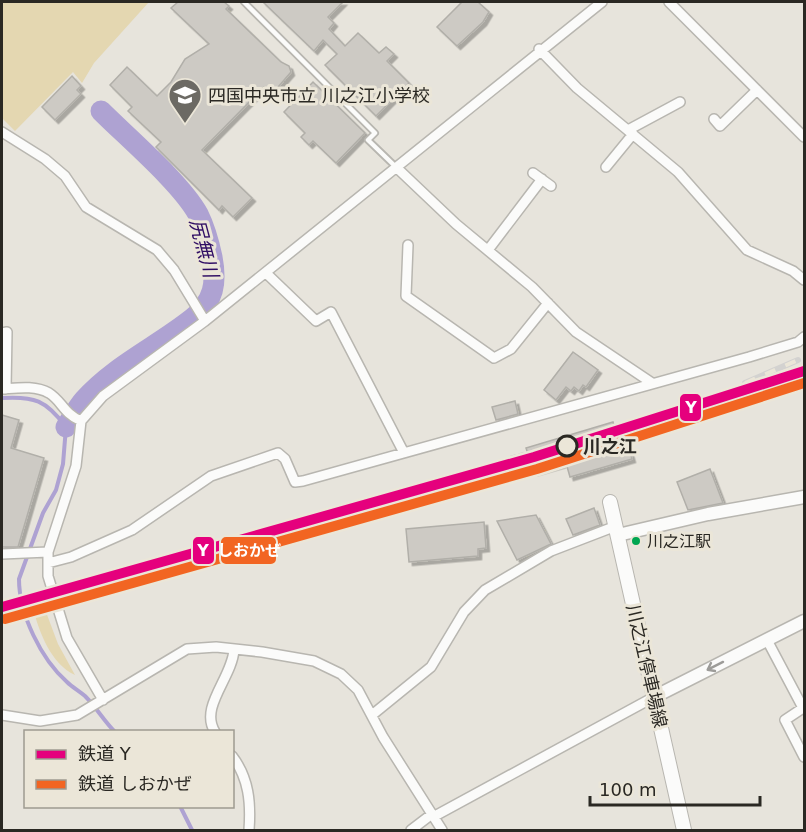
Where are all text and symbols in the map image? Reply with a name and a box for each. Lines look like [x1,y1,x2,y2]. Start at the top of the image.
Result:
school or university icon: 四国中央市立 川之江小学校 [167,77,203,124]
place label: 四国中央市立 川之江小学校 [208,85,430,106]
water label: 尻無川 [185,216,224,282]
line badge: Y [679,393,702,422]
text: Y [684,398,697,417]
marker: 川之江 [556,435,578,457]
place label: 川之江 [583,436,637,457]
place label: 川之江駅 [647,532,711,551]
marker: 川之江駅 [630,535,642,547]
line badge: Y [192,536,215,565]
line badge: しおかぜ [220,536,277,565]
text: Y [196,541,209,560]
text: しおかぜ [217,541,281,560]
street label: 川之江停車場線 [623,602,671,730]
one-way arrow [707,661,725,672]
legend [24,730,234,808]
text: 鉄道 Y [78,743,132,764]
scale bar [590,769,760,807]
text: 鉄道 しおかぜ [78,773,192,794]
text: 100 m [599,779,657,800]

